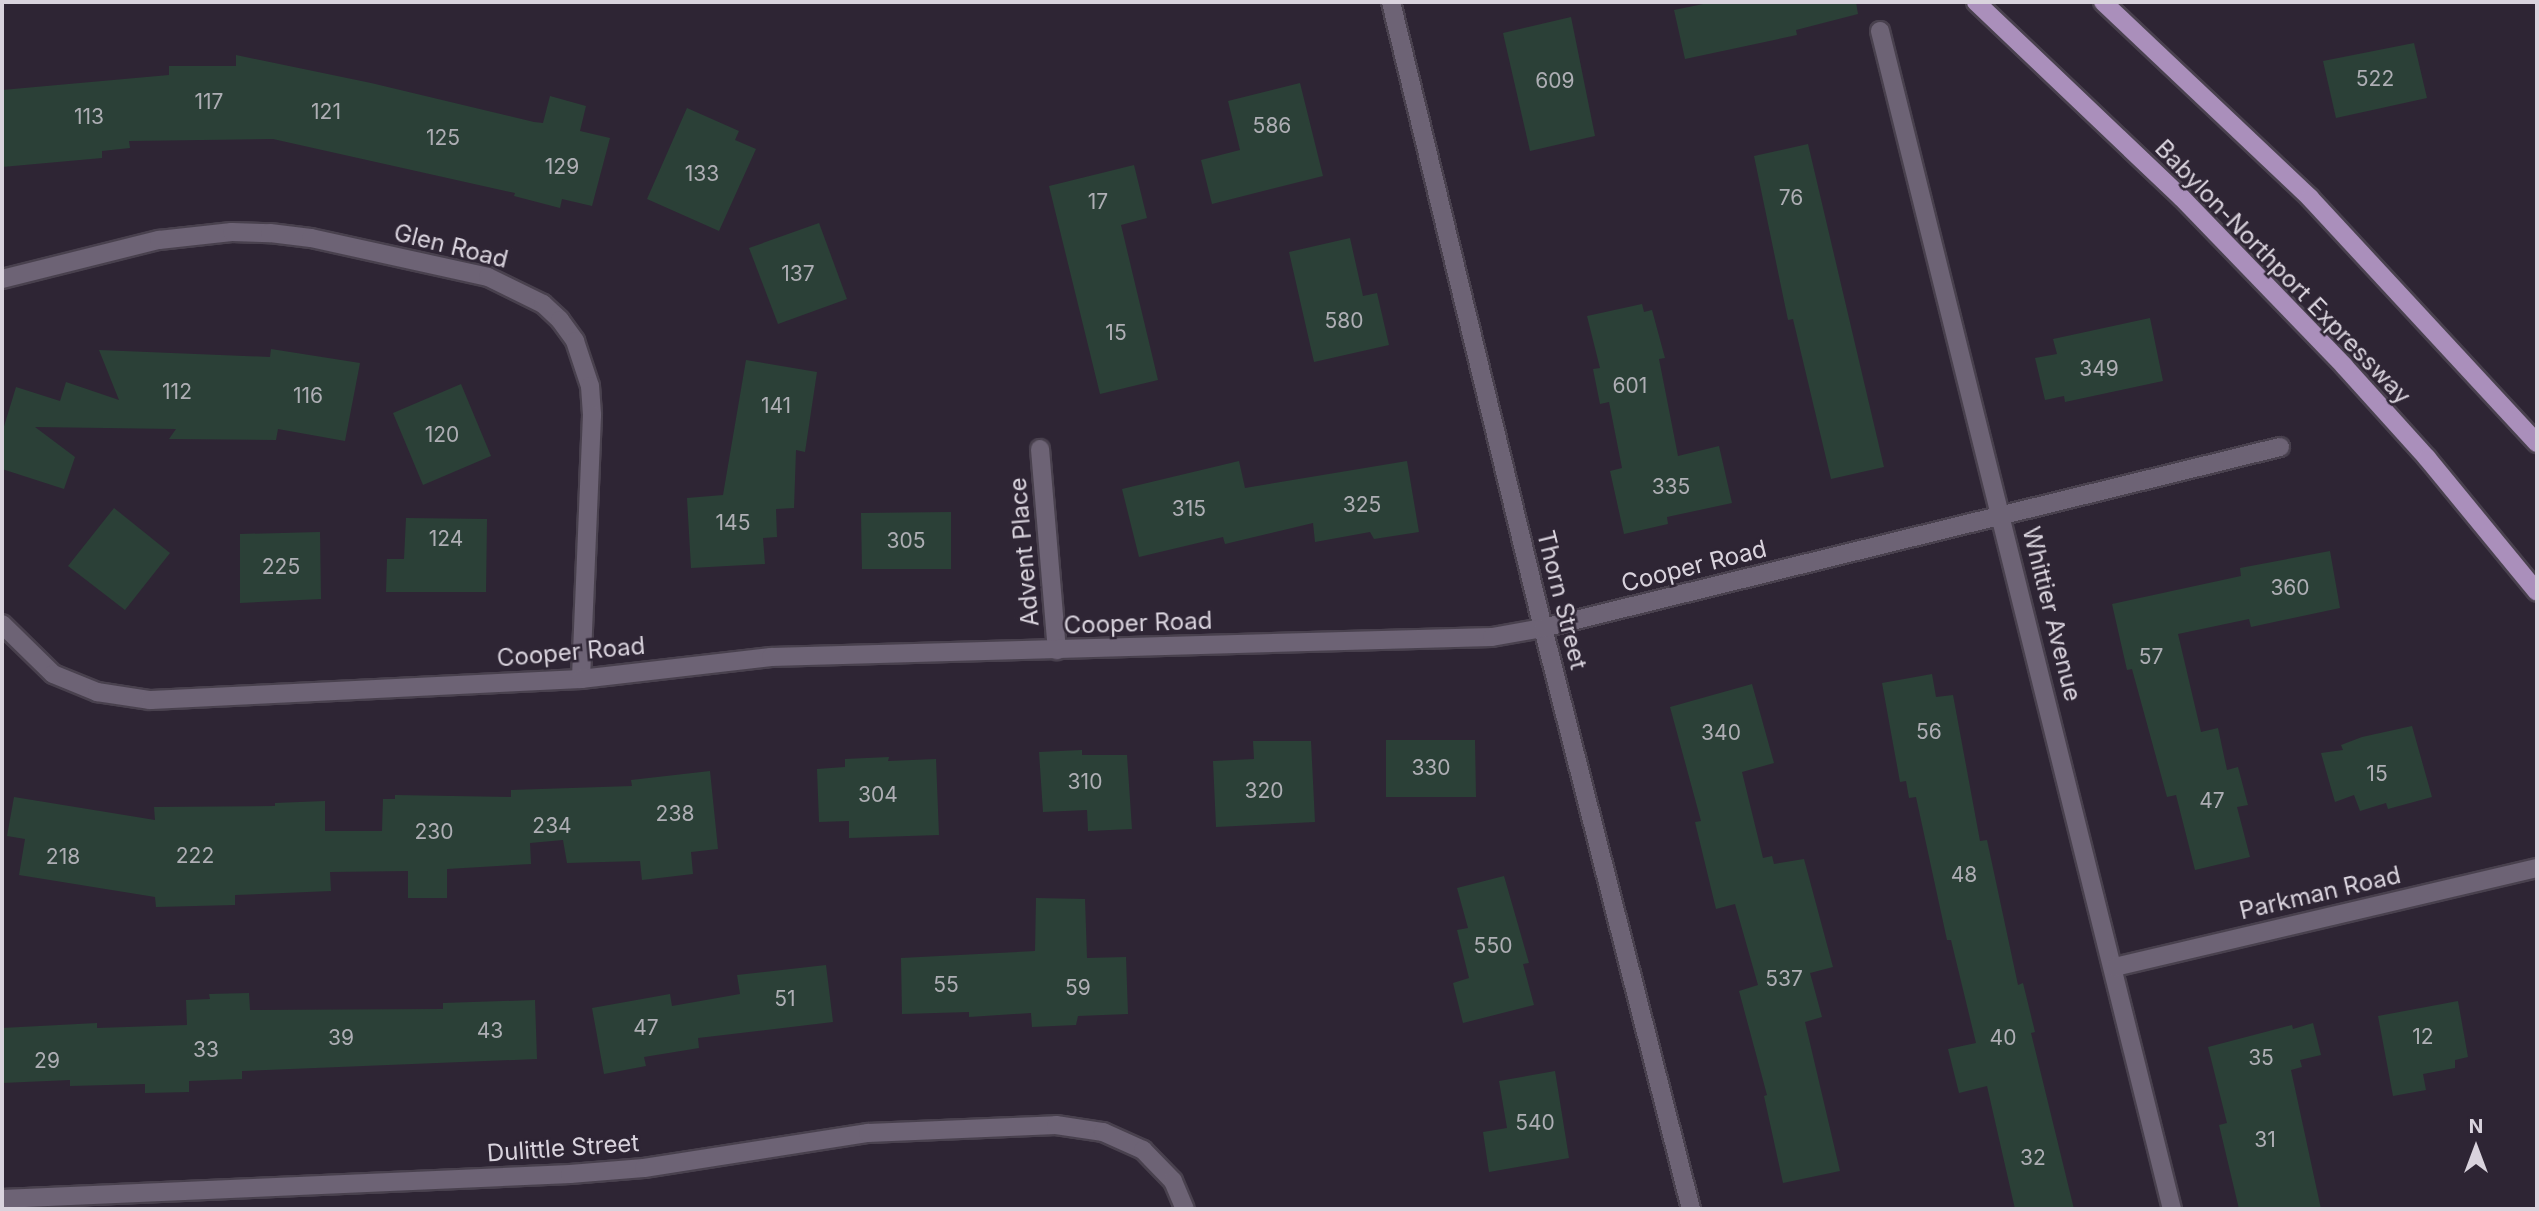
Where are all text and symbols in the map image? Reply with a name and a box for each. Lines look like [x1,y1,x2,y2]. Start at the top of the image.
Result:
house number: 522 [2356,66,2394,92]
house number: 609 [1535,68,1575,94]
house number: 117 [195,89,223,115]
house number: 121 [311,99,341,125]
house number: 113 [74,104,104,130]
house number: 586 [1253,113,1291,139]
house number: 125 [426,125,460,151]
street label: Babylon-Northport Expressway [2149,134,2417,410]
house number: 129 [545,154,579,180]
house number: 133 [685,161,719,187]
house number: 76 [1779,185,1803,211]
house number: 17 [1088,189,1108,215]
street label: Glen Road [391,218,511,274]
house number: 137 [781,261,815,287]
house number: 580 [1324,308,1364,334]
house number: 15 [1105,320,1127,346]
house number: 349 [2079,356,2119,382]
house number: 601 [1613,373,1647,399]
house number: 112 [162,379,192,405]
house number: 116 [293,383,323,409]
house number: 141 [761,393,791,419]
house number: 120 [425,422,459,448]
house number: 335 [1652,474,1690,500]
street label: Advent Place [1003,476,1045,628]
house number: 325 [1343,492,1381,518]
house number: 315 [1172,496,1206,522]
house number: 145 [716,510,750,536]
street label: Whittier Avenue [2016,524,2088,704]
house number: 124 [429,526,463,552]
house number: 305 [887,528,925,554]
street label: Thorn Street [1531,528,1593,672]
street label: Cooper Road [1618,534,1770,598]
house number: 225 [262,554,300,580]
house number: 360 [2270,575,2310,601]
street label: Cooper Road [1063,606,1213,640]
street label: Cooper Road [496,631,646,673]
house number: 57 [2139,644,2163,670]
house number: 56 [1916,719,1942,745]
house number: 340 [1701,720,1741,746]
house number: 330 [1411,755,1451,781]
house number: 15 [2366,761,2388,787]
house number: 310 [1068,769,1102,795]
house number: 320 [1244,778,1284,804]
house number: 304 [858,782,898,808]
house number: 47 [2199,788,2225,814]
house number: 238 [656,801,694,827]
house number: 234 [532,813,572,839]
house number: 230 [414,819,454,845]
house number: 222 [176,843,214,869]
house number: 218 [46,844,80,870]
street label: Parkman Road [2237,860,2403,926]
house number: 48 [1951,862,1977,888]
house number: 550 [1474,933,1512,959]
house number: 537 [1765,966,1803,992]
house number: 55 [933,972,959,998]
house number: 59 [1065,975,1091,1001]
house number: 51 [774,986,796,1012]
house number: 47 [633,1015,659,1041]
house number: 43 [477,1018,503,1044]
house number: 12 [2412,1024,2434,1050]
house number: 39 [328,1025,354,1051]
house number: 40 [1990,1025,2016,1051]
house number: 33 [193,1037,219,1063]
house number: 35 [2248,1045,2274,1071]
house number: 29 [34,1048,60,1074]
house number: 540 [1515,1110,1555,1136]
north arrow [2441,1113,2511,1183]
text: N [2469,1115,2483,1138]
house number: 31 [2254,1127,2276,1153]
street label: Dulittle Street [486,1128,640,1168]
house number: 32 [2020,1145,2046,1171]

